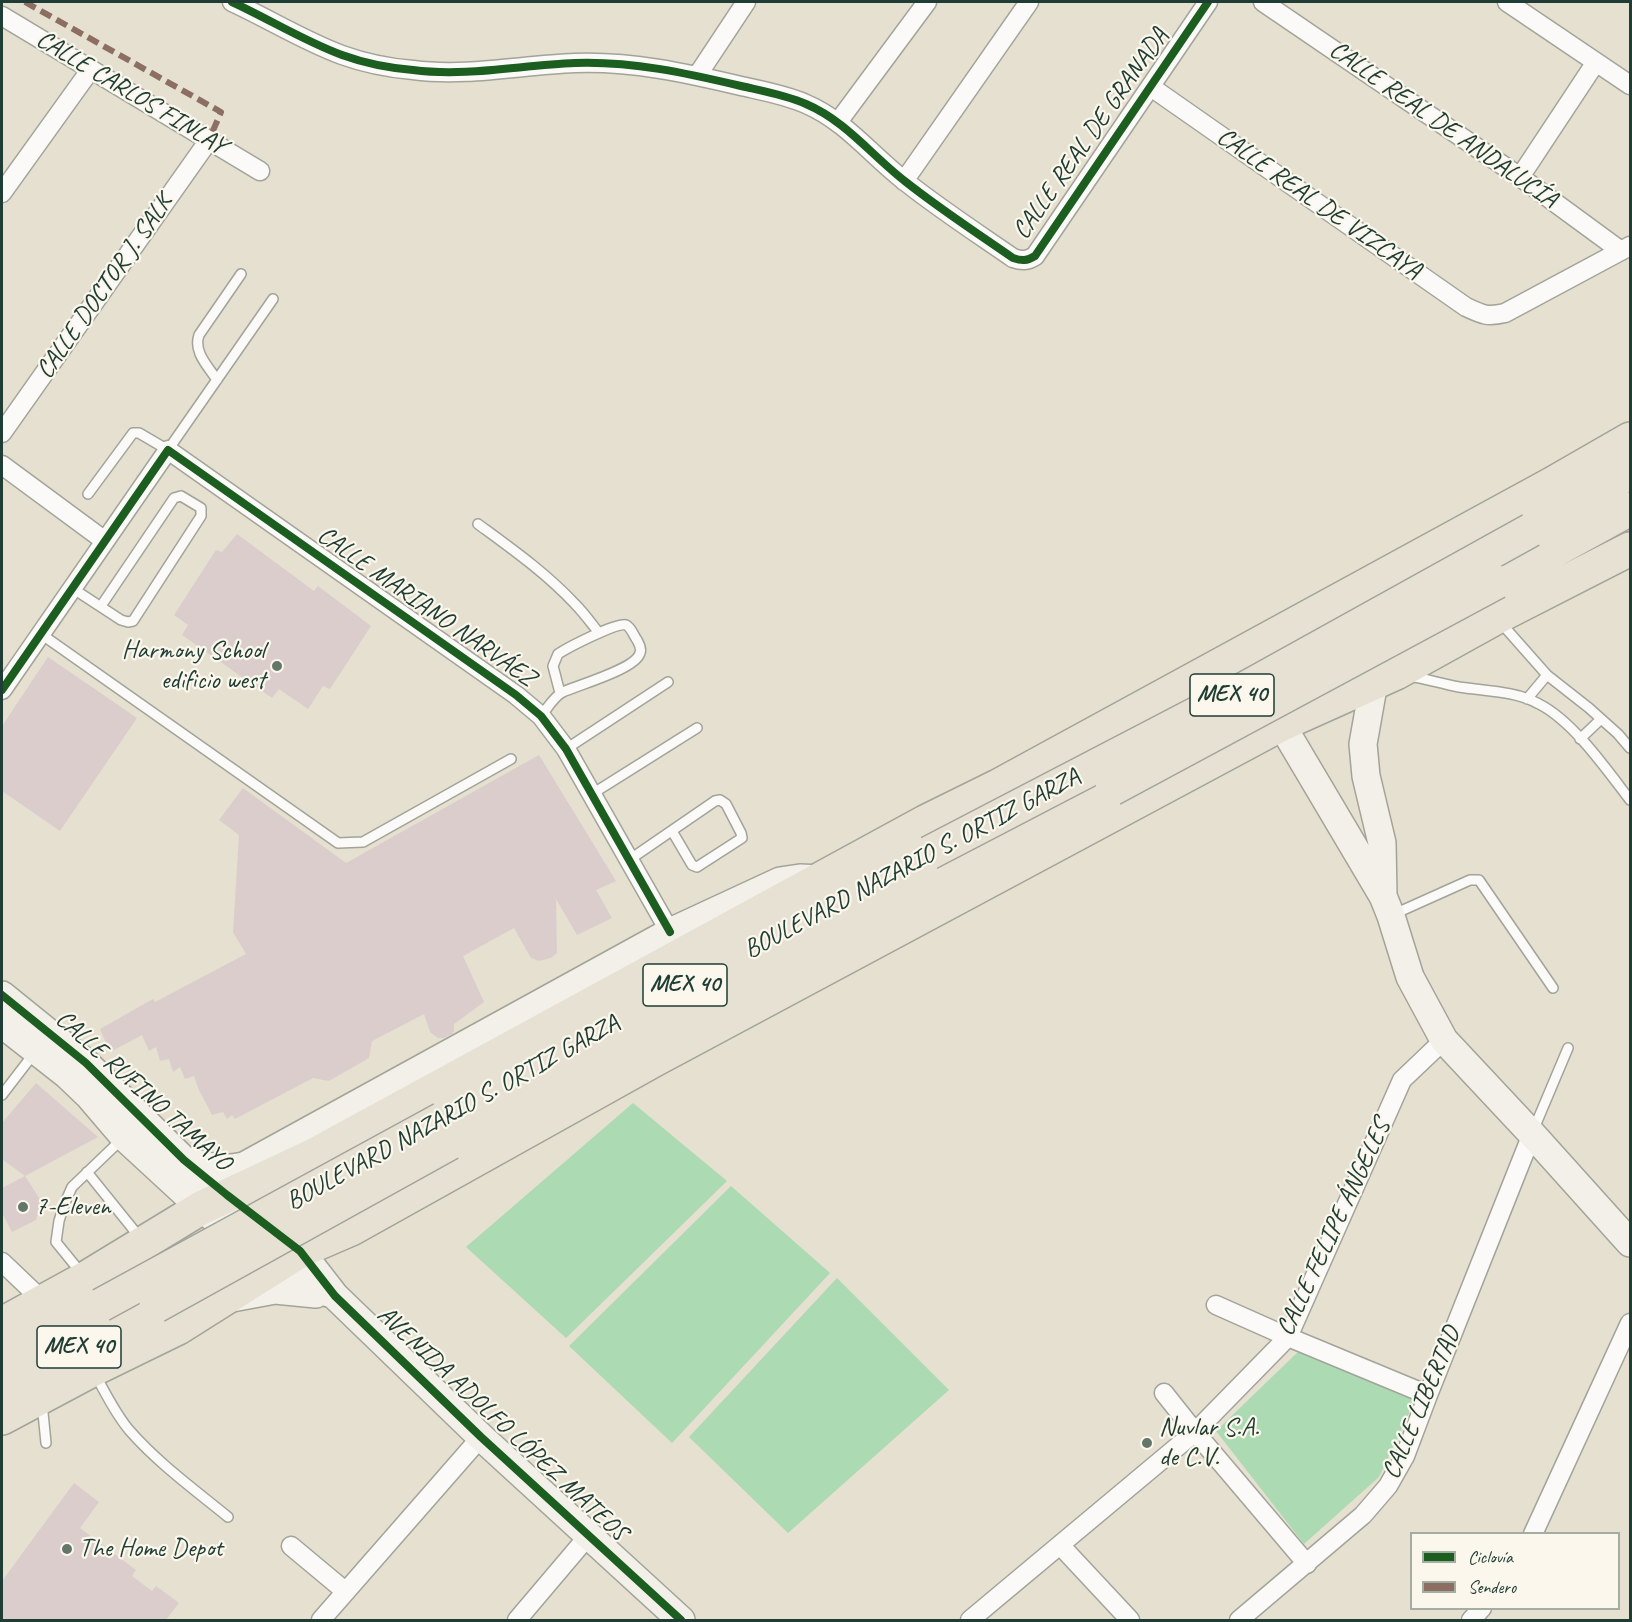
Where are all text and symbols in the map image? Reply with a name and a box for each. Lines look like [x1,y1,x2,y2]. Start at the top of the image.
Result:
street label: CALLE REAL DE GRANADA [1006,22,1176,246]
street label: CALLE CARLOS FINLAY [30,24,232,162]
street label: CALLE REAL DE ANDALUCÍA [1323,34,1563,216]
street label: CALLE REAL DE VIZCAYA [1210,121,1428,287]
street label: CALLE DOCTOR J. SALK [30,189,180,385]
street label: CALLE MARIANO NARVÁEZ [311,520,541,694]
place label: Harmony School edificio west [122,635,265,696]
marker: Harmony School edificio west [270,659,284,673]
road number: MEX 40 [1190,674,1274,716]
street label: BOULEVARD NAZARIO S. ORTIZ GARZA [739,762,1085,966]
road number: MEX 40 [643,964,727,1006]
street label: CALLE RUFINO TAMAYO [49,1004,237,1178]
street label: BOULEVARD NAZARIO S. ORTIZ GARZA [281,1008,625,1218]
street label: CALLE FELIPE ÁNGELES [1270,1115,1398,1341]
place label: 7-Eleven [35,1191,111,1223]
marker: 7-Eleven [16,1200,30,1214]
street label: AVENIDA ADOLFO LÓPEZ MATEOS [370,1300,634,1548]
street label: CALLE LIBERTAD [1376,1322,1468,1484]
road number: MEX 40 [37,1326,121,1368]
place label: Nuvlar S.A. de C.V. [1159,1412,1259,1474]
marker: Nuvlar S.A. de C.V. [1140,1436,1154,1450]
legend [1410,1532,1620,1610]
place label: The Home Depot [79,1533,223,1565]
marker: The Home Depot [60,1542,74,1556]
text: Ciclovía [1468,1546,1513,1568]
text: Sendero [1468,1576,1516,1598]

